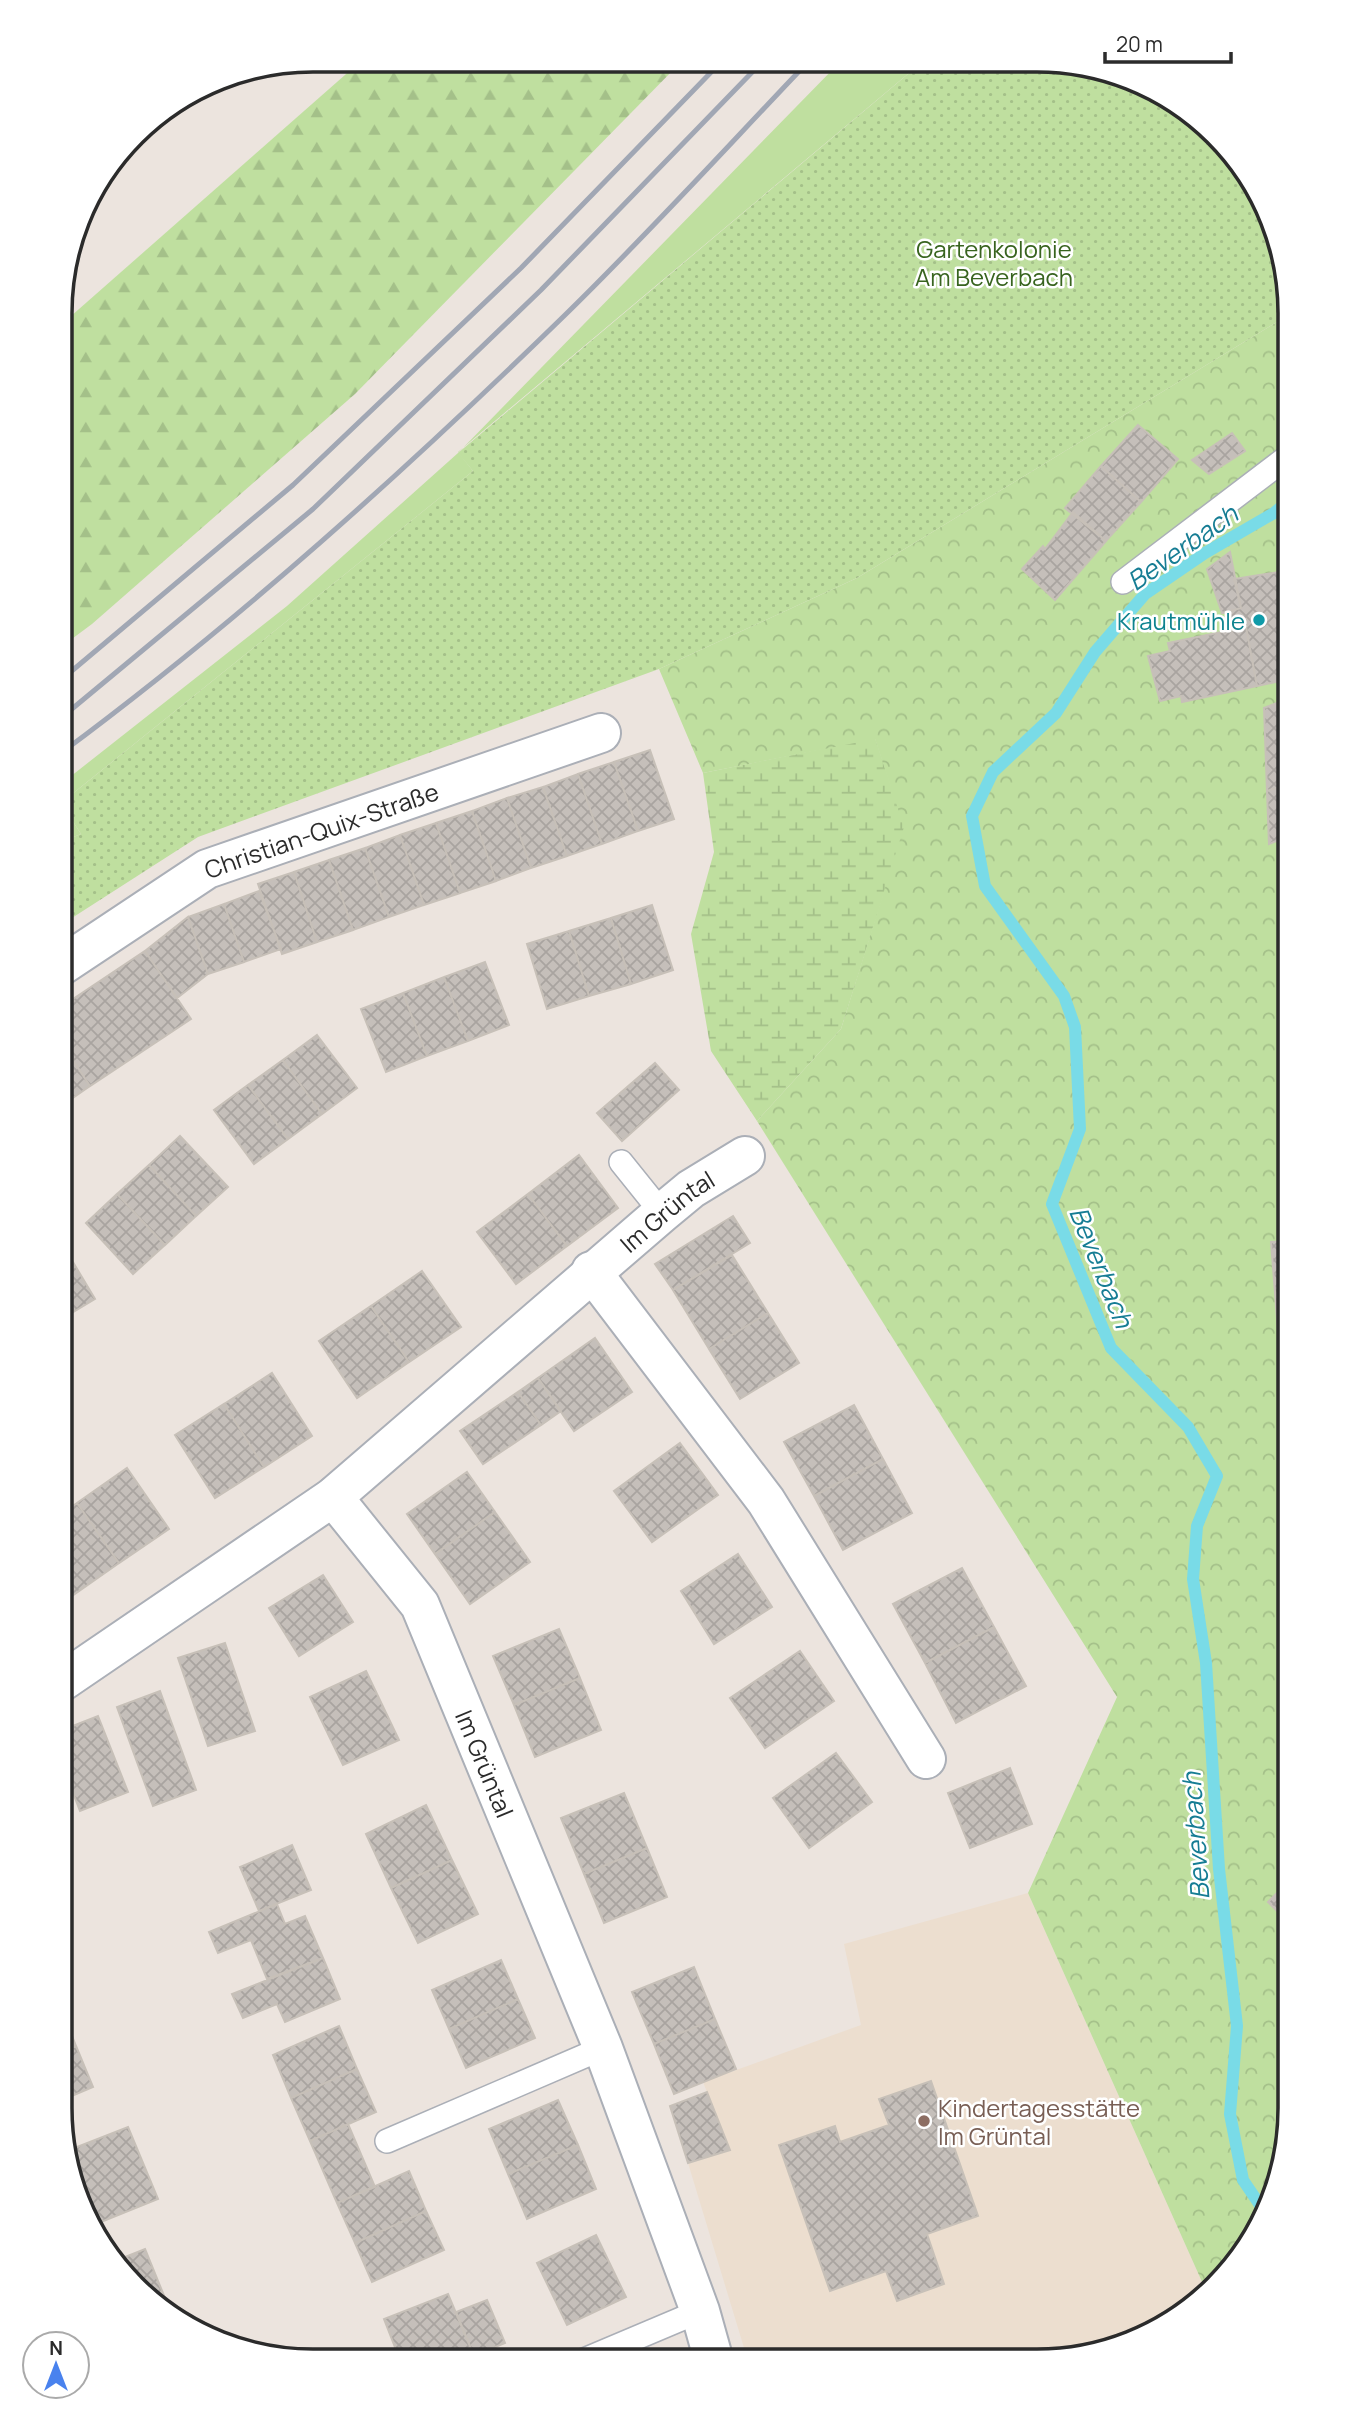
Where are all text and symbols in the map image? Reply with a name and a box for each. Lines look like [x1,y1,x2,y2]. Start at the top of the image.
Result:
scale bar [1105,21,1231,65]
text: 20 m [1116,30,1163,58]
park label: Gartenkolonie Am Beverbach [915,232,1073,293]
water label: Beverbach [1119,495,1246,598]
place label: Krautmühle [1117,604,1245,637]
marker: Krautmühle [1251,612,1267,628]
street label: Christian-Quix-Straße [200,774,443,885]
street label: Im Grüntal [612,1162,720,1259]
water label: Beverbach [1061,1201,1143,1334]
street label: Im Grüntal [448,1705,522,1822]
water label: Beverbach [1172,1770,1217,1901]
place label: Kindertagesstätte Im Grüntal [938,2091,1140,2152]
marker: Kindertagesstätte Im Grüntal [916,2113,932,2129]
north arrow [21,2330,91,2400]
text: N [49,2335,63,2361]

